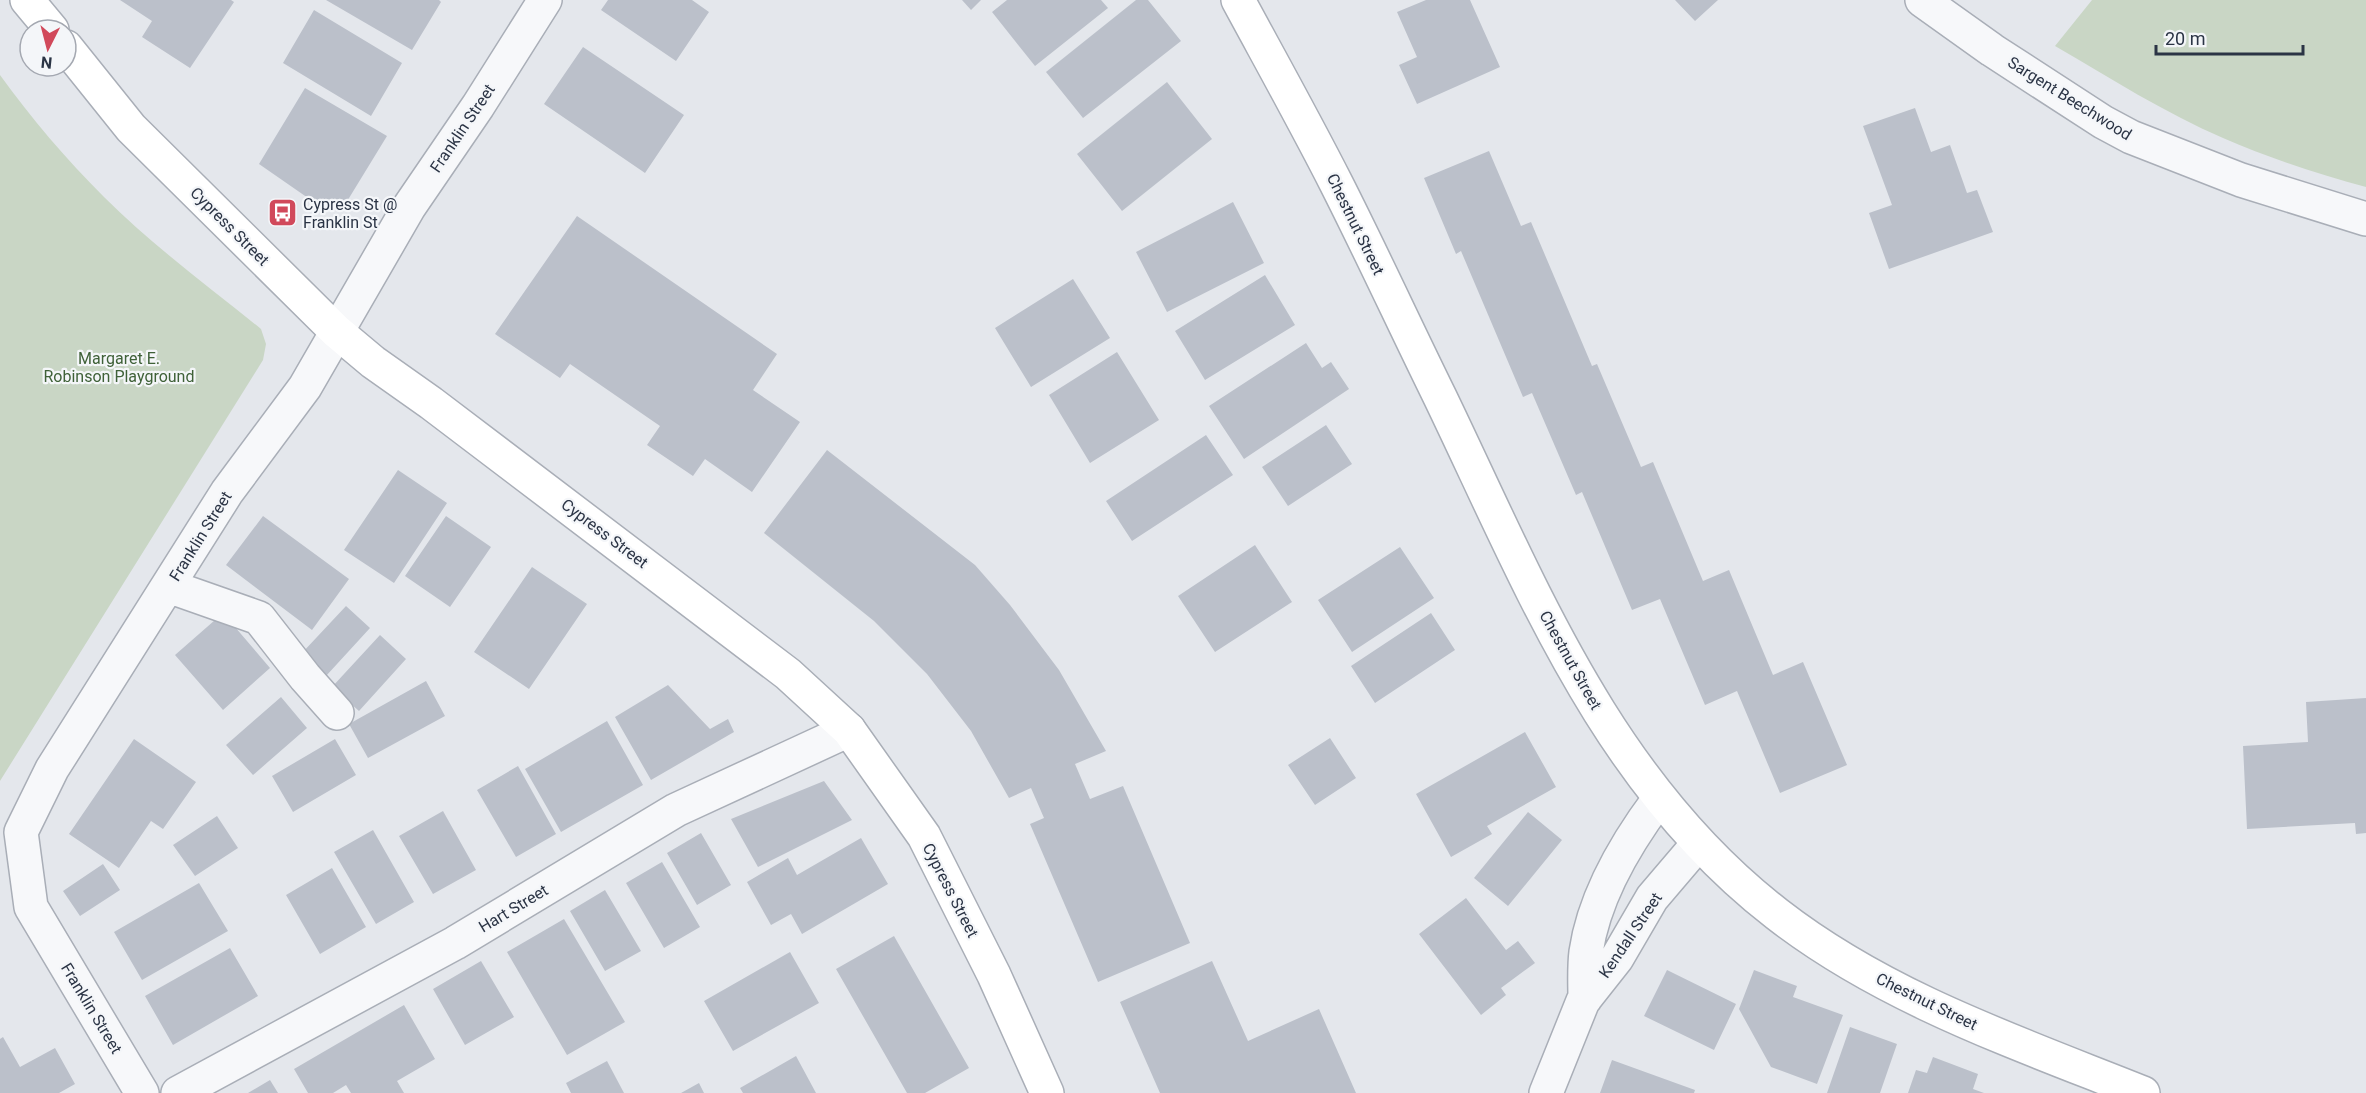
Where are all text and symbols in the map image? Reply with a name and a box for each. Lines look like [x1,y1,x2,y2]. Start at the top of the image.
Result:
north arrow [18,18,78,78]
scale bar [2156,18,2303,56]
text: 20 m [2165,28,2205,49]
text: N [40,52,53,72]
street label: Sargent Beechwood [2004,53,2135,144]
street label: Franklin Street [426,81,499,176]
street label: Chestnut Street [1323,170,1388,278]
street label: Cypress Street [186,183,273,270]
place label: Cypress St @ Franklin St [303,195,397,232]
bus stop icon: Cypress St @ Franklin St [266,197,298,229]
park label: Margaret E. Robinson Playground [44,349,194,386]
street label: Franklin Street [165,488,236,585]
street label: Cypress Street [558,495,652,572]
street label: Chestnut Street [1536,607,1606,713]
street label: Cypress Street [919,840,982,941]
street label: Hart Street [475,880,551,936]
street label: Kendall Street [1595,889,1666,982]
street label: Franklin Street [57,960,126,1057]
street label: Chestnut Street [1873,969,1981,1034]

